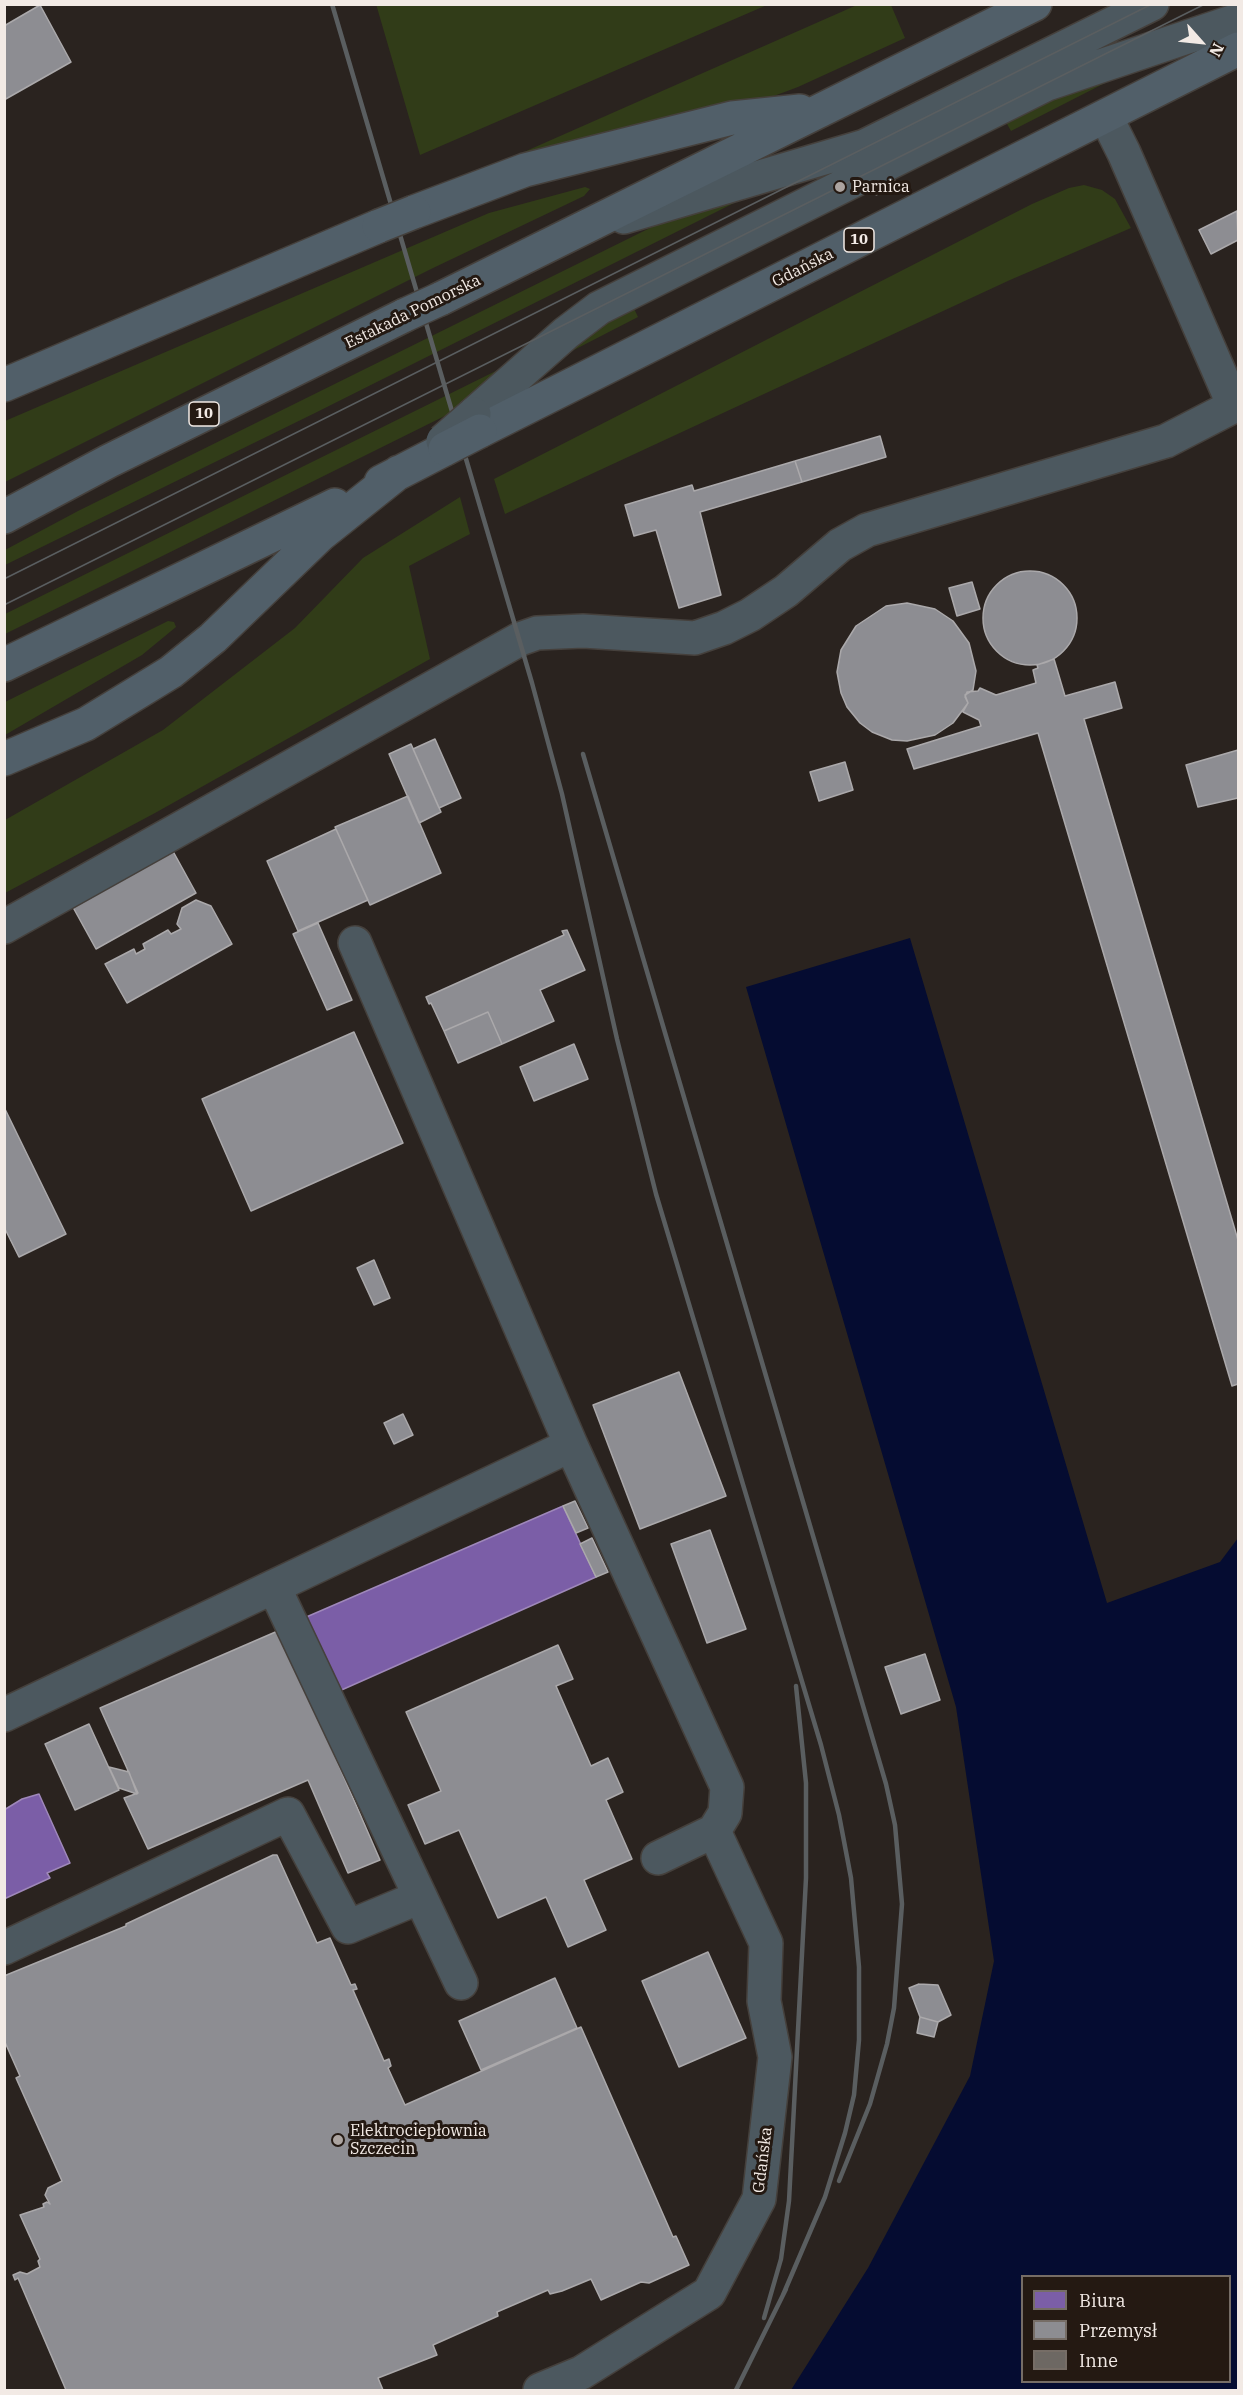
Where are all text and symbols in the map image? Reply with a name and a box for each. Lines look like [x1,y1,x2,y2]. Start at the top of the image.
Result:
north arrow [1171,12,1231,72]
text: N [1205,40,1229,60]
place label: Parnica [852,177,910,197]
marker: Parnica [833,180,847,194]
road number: 10 [844,228,874,252]
street label: Gdańska [769,244,837,292]
street label: Estakada Pomorska [342,271,484,353]
road number: 10 [189,402,219,426]
place label: Elektrociepłownia Szczecin [350,2121,487,2159]
street label: Gdańska [749,2126,777,2194]
marker: Elektrociepłownia Szczecin [331,2133,345,2147]
legend [1021,2275,1231,2383]
text: Biura [1079,2289,1126,2312]
text: Przemysł [1079,2319,1157,2342]
text: Inne [1079,2349,1118,2372]

